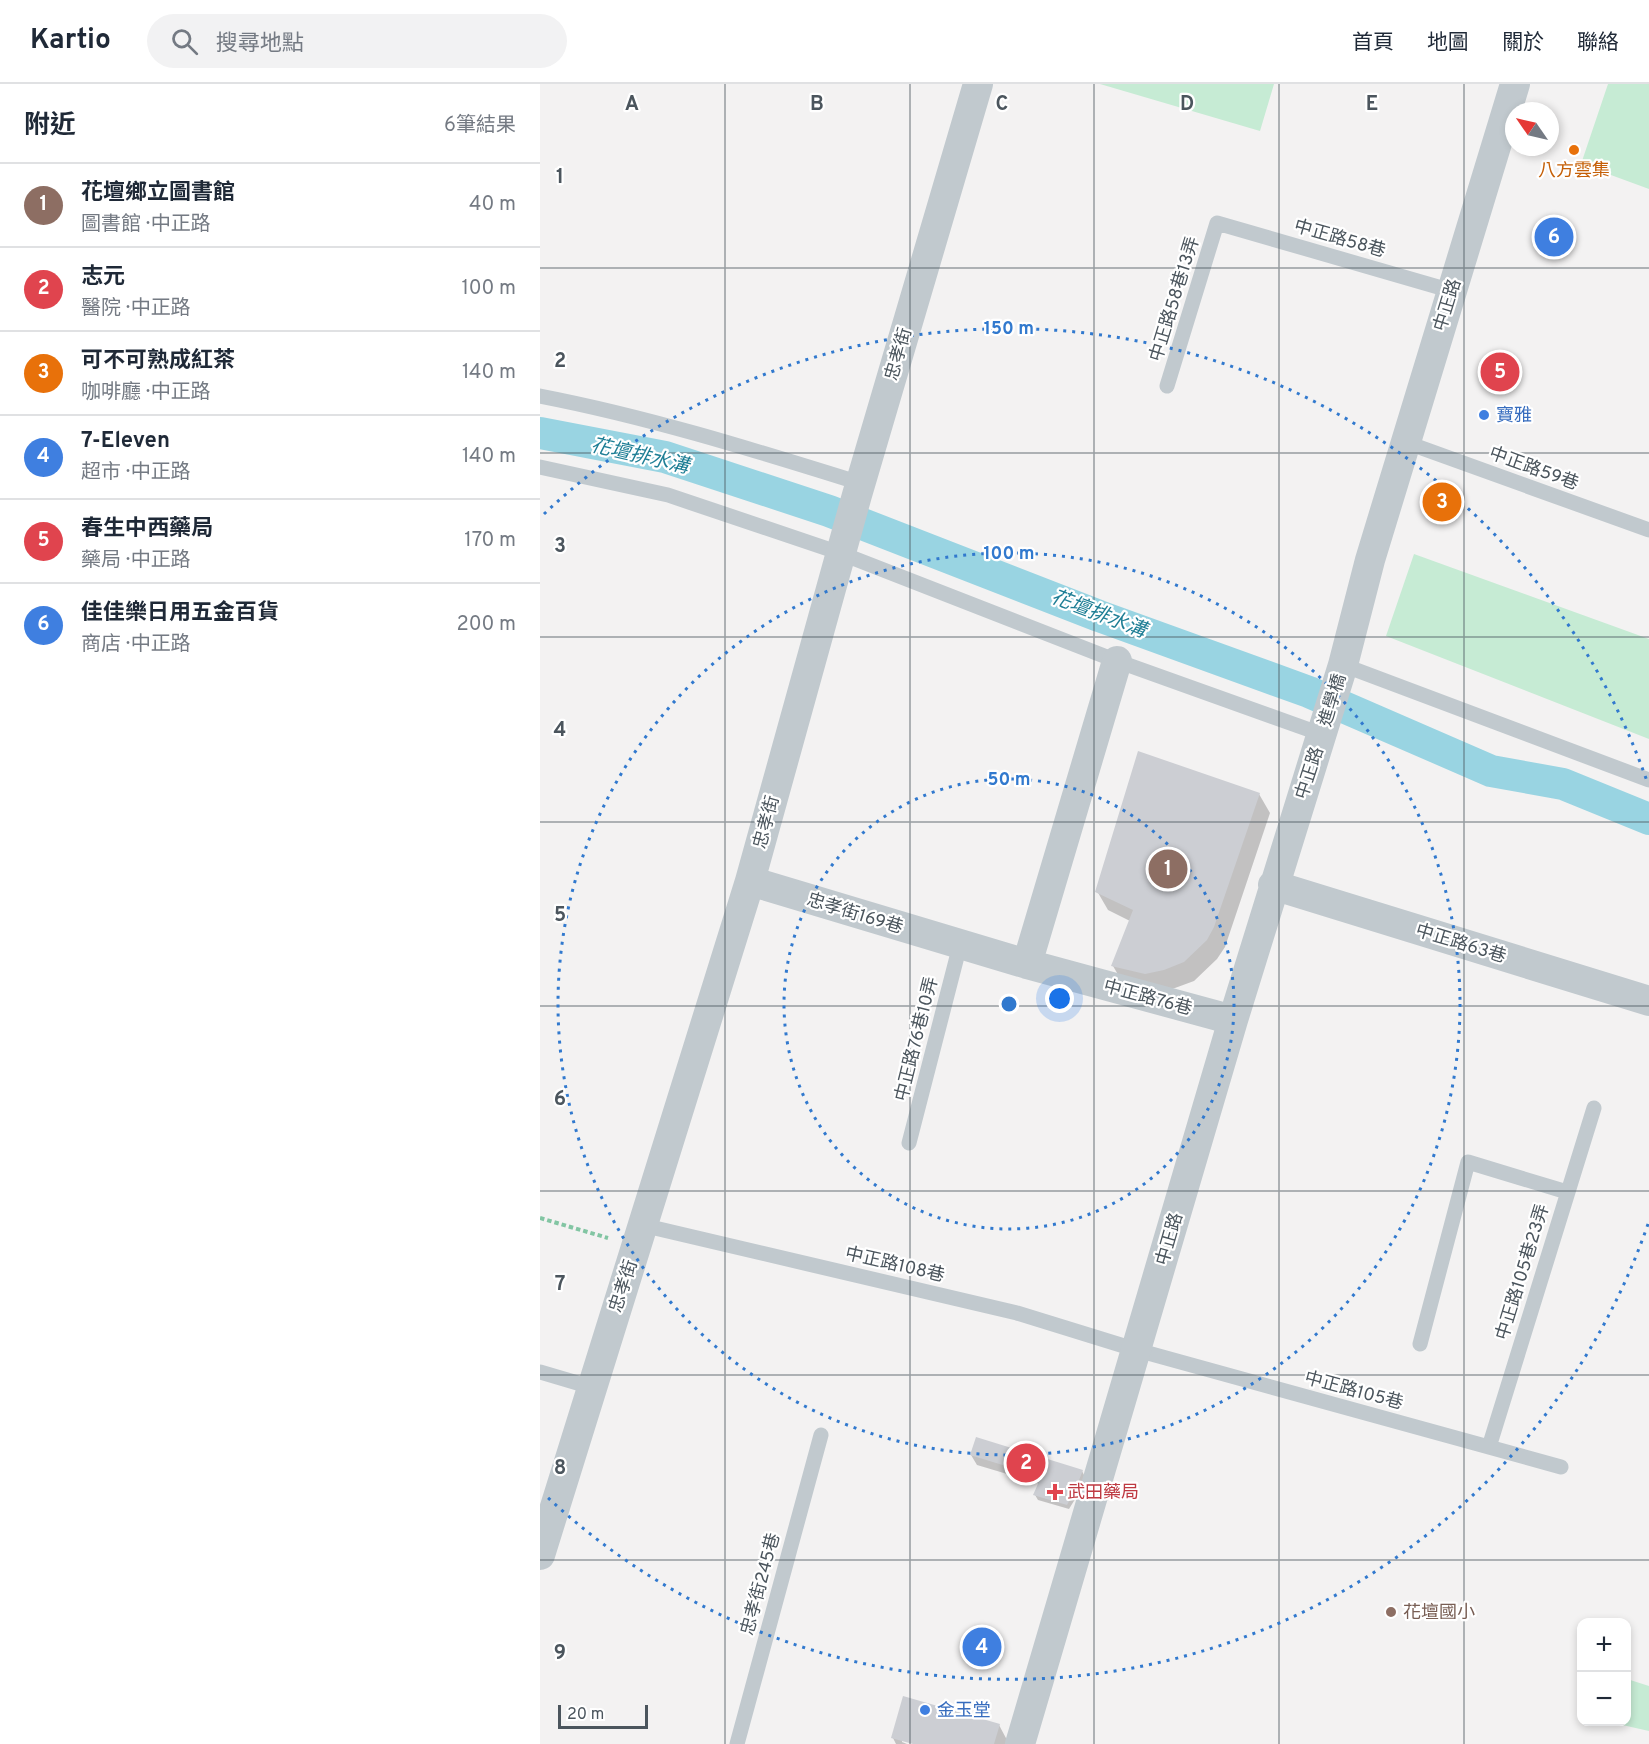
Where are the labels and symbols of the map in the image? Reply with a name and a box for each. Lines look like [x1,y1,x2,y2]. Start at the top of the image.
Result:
text: A [625,92,639,118]
text: B [810,92,824,118]
text: C [996,92,1008,118]
text: D [1180,92,1194,118]
text: E [1366,92,1378,118]
north arrow [1505,102,1559,156]
marker: 八方雲集 [1567,143,1581,157]
place label: 八方雲集 [1538,160,1610,183]
text: 1 [556,165,564,191]
pin: 6 [1534,214,1574,260]
street label: 中正路58巷 [1291,215,1388,263]
street label: 中正路58巷13弄 [1145,234,1205,365]
street label: 中正路 [1430,276,1467,335]
text: 150 m [984,318,1034,341]
street label: 忠孝街 [881,325,918,384]
text: 2 [554,349,566,375]
pin: 5 [1480,350,1520,394]
place label: 寶雅 [1496,405,1532,428]
marker: 寶雅 [1477,408,1491,422]
water label: 花壇排水溝 [588,433,694,482]
street label: 中正路59巷 [1486,443,1581,496]
pin: 3 [1422,480,1462,524]
text: 3 [554,534,566,560]
text: 100 m [983,543,1035,566]
water label: 花壇排水溝 [1047,585,1152,646]
street label: 進學橋 [1315,671,1352,730]
text: 4 [554,718,566,744]
street label: 中正路 [1291,744,1330,803]
text: 50 m [987,769,1031,792]
street label: 忠孝街 [749,793,786,851]
pin: 1 [1148,846,1188,892]
street label: 忠孝街169巷 [804,889,906,940]
text: 5 [554,903,566,929]
street label: 中正路63巷 [1412,920,1509,969]
street label: 中正路76巷10弄 [891,975,944,1104]
street label: 中正路76巷 [1101,976,1195,1021]
your location [1045,984,1074,1013]
centre of rings [999,994,1019,1014]
text: 6 [554,1087,566,1113]
street label: 中正路105巷23弄 [1492,1202,1555,1343]
street label: 中正路 [1152,1210,1189,1269]
street label: 中正路108巷 [843,1243,947,1288]
street label: 忠孝街 [605,1257,644,1316]
text: 7 [555,1272,565,1298]
street label: 中正路105巷 [1302,1367,1406,1416]
pin: 2 [1006,1440,1046,1486]
text: 8 [554,1456,566,1482]
place label: 武田藥局 [1067,1482,1139,1505]
marker: 武田藥局 [1048,1485,1062,1499]
street label: 忠孝街245巷 [737,1531,786,1638]
place label: 花壇國小 [1403,1602,1475,1625]
marker: 花壇國小 [1384,1605,1398,1619]
pin: 4 [962,1624,1002,1670]
text: 9 [554,1641,566,1667]
place label: 金玉堂 [937,1700,991,1723]
scale bar [558,1702,648,1730]
marker: 金玉堂 [918,1703,932,1717]

